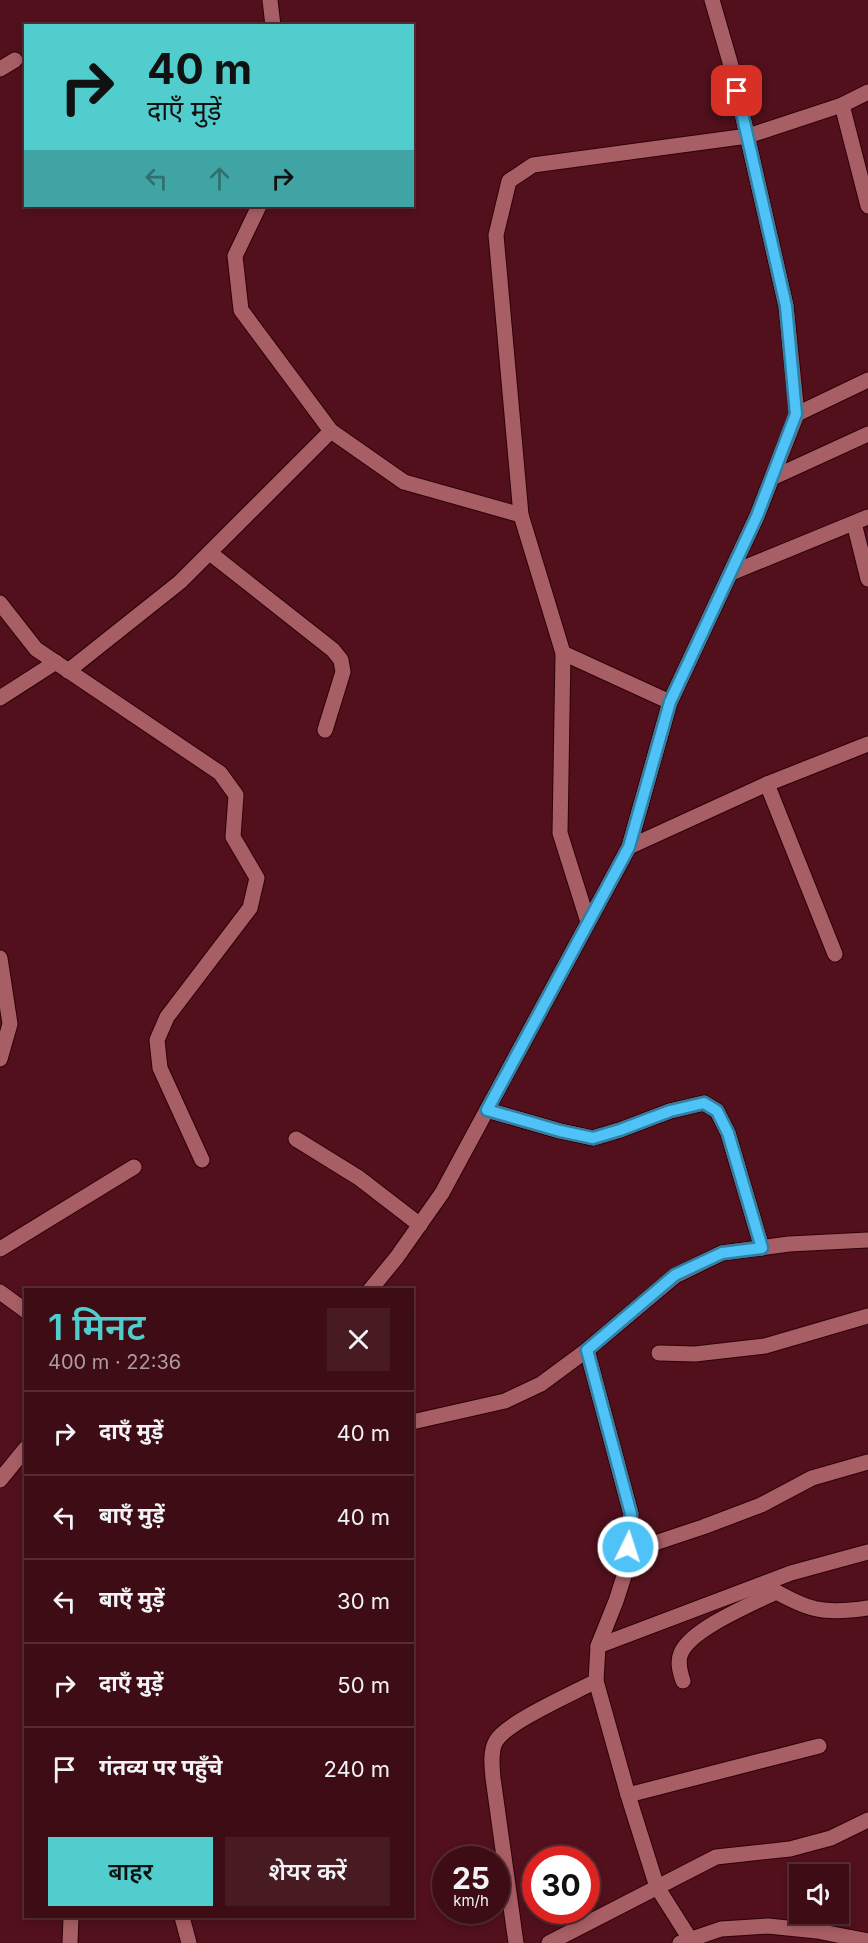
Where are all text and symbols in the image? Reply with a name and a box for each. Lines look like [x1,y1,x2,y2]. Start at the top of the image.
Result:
text: 40 m [147,43,252,94]
icon: right [48,48,126,126]
pin [711,65,762,116]
icon: arrive [720,74,753,107]
text: दाएँ मुड़ें [147,94,221,127]
icon: left [140,162,173,195]
icon: ahead [203,162,236,195]
icon: right [266,162,299,195]
text: 1 मिनट [48,1305,145,1349]
button: close [327,1308,390,1371]
text: 400 m · 22:36 [48,1350,181,1374]
icon: right [48,1417,81,1450]
text: दाएँ मुड़ें [99,1418,163,1444]
text: 40 m [336,1420,390,1446]
icon: left [48,1501,81,1534]
text: बाएँ मुड़ें [99,1502,165,1528]
text: 40 m [336,1504,390,1530]
position arrow [596,1515,660,1579]
icon: left [48,1585,81,1618]
text: बाएँ मुड़ें [99,1586,165,1612]
text: 30 m [337,1588,390,1614]
icon: right [48,1669,81,1702]
text: दाएँ मुड़ें [99,1670,163,1696]
text: 50 m [337,1672,390,1698]
icon: arrive [48,1753,81,1786]
text: गंतव्य पर पहुँचे [99,1754,223,1780]
text: 240 m [323,1756,390,1782]
button: बाहर [48,1837,213,1906]
button: शेयर करें [225,1837,390,1906]
speed limit sign: 30 [522,1846,600,1924]
text: 25 [452,1860,490,1896]
map controls [789,1864,849,1924]
button: sound [789,1864,849,1924]
text: km/h [453,1891,489,1910]

